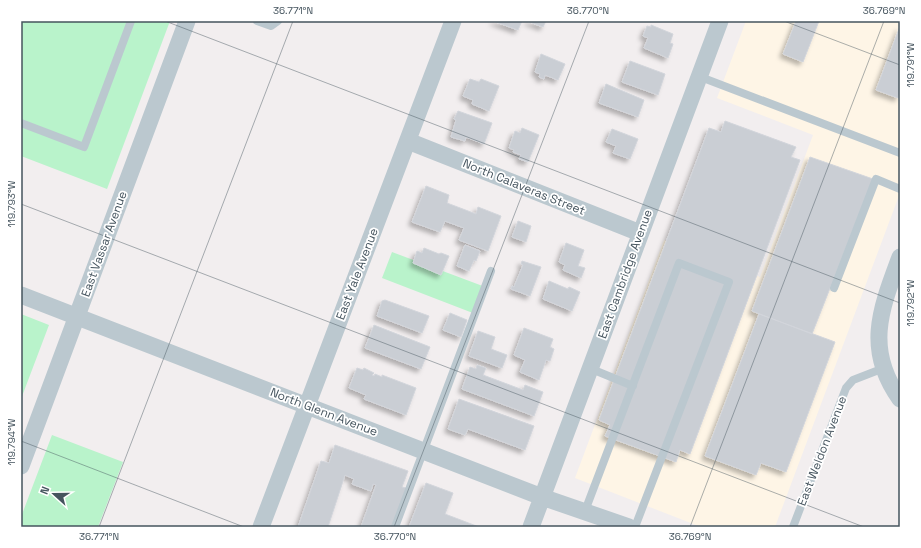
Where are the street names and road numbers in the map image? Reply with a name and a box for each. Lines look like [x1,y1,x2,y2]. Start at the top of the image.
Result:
street label: North Calaveras Street [460,155,588,219]
street label: East Vassar Avenue [77,189,131,299]
street label: East Cambridge Avenue [594,207,656,341]
street label: East Yale Avenue [332,226,382,322]
street label: North Glenn Avenue [268,384,380,440]
street label: East Weldon Avenue [794,394,850,508]

